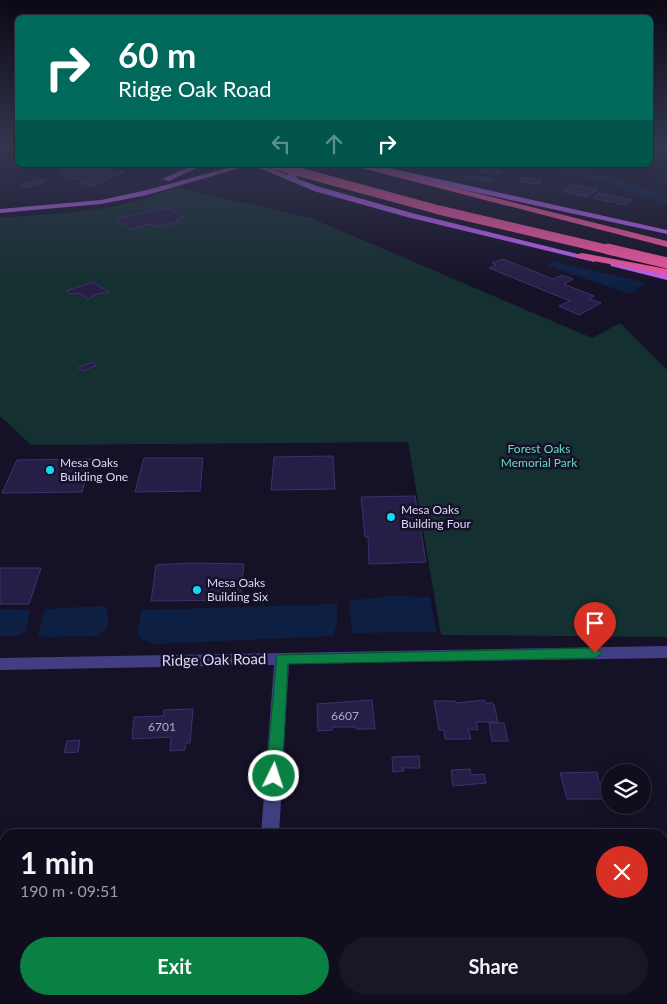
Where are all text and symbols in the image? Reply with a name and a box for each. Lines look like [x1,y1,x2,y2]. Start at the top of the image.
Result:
text: 60 m [118,33,196,75]
icon: right [35,35,100,100]
text: Ridge Oak Road [118,75,272,102]
icon: left [267,130,295,158]
icon: ahead [320,130,348,158]
icon: right [373,130,401,158]
park label: Forest Oaks Memorial Park [501,441,578,470]
place label: Mesa Oaks Building One [60,455,128,484]
marker: Mesa Oaks Building One [44,464,56,476]
place label: Mesa Oaks Building Four [401,502,471,531]
marker: Mesa Oaks Building Four [385,511,397,523]
place label: Mesa Oaks Building Six [207,575,268,604]
marker: Mesa Oaks Building Six [191,584,203,596]
pin [574,602,616,653]
icon: arrive [581,609,609,637]
street label: Ridge Oak Road [161,649,266,669]
house number: 6607 [331,708,359,723]
house number: 6701 [148,719,176,734]
position arrow [247,749,299,801]
map controls [601,764,651,814]
button: layers [601,764,651,814]
text: 1 min [20,844,94,880]
button: close [596,846,648,898]
text: 190 m · 09:51 [20,881,119,900]
button: Exit [20,937,329,995]
button: Share [339,937,648,995]

